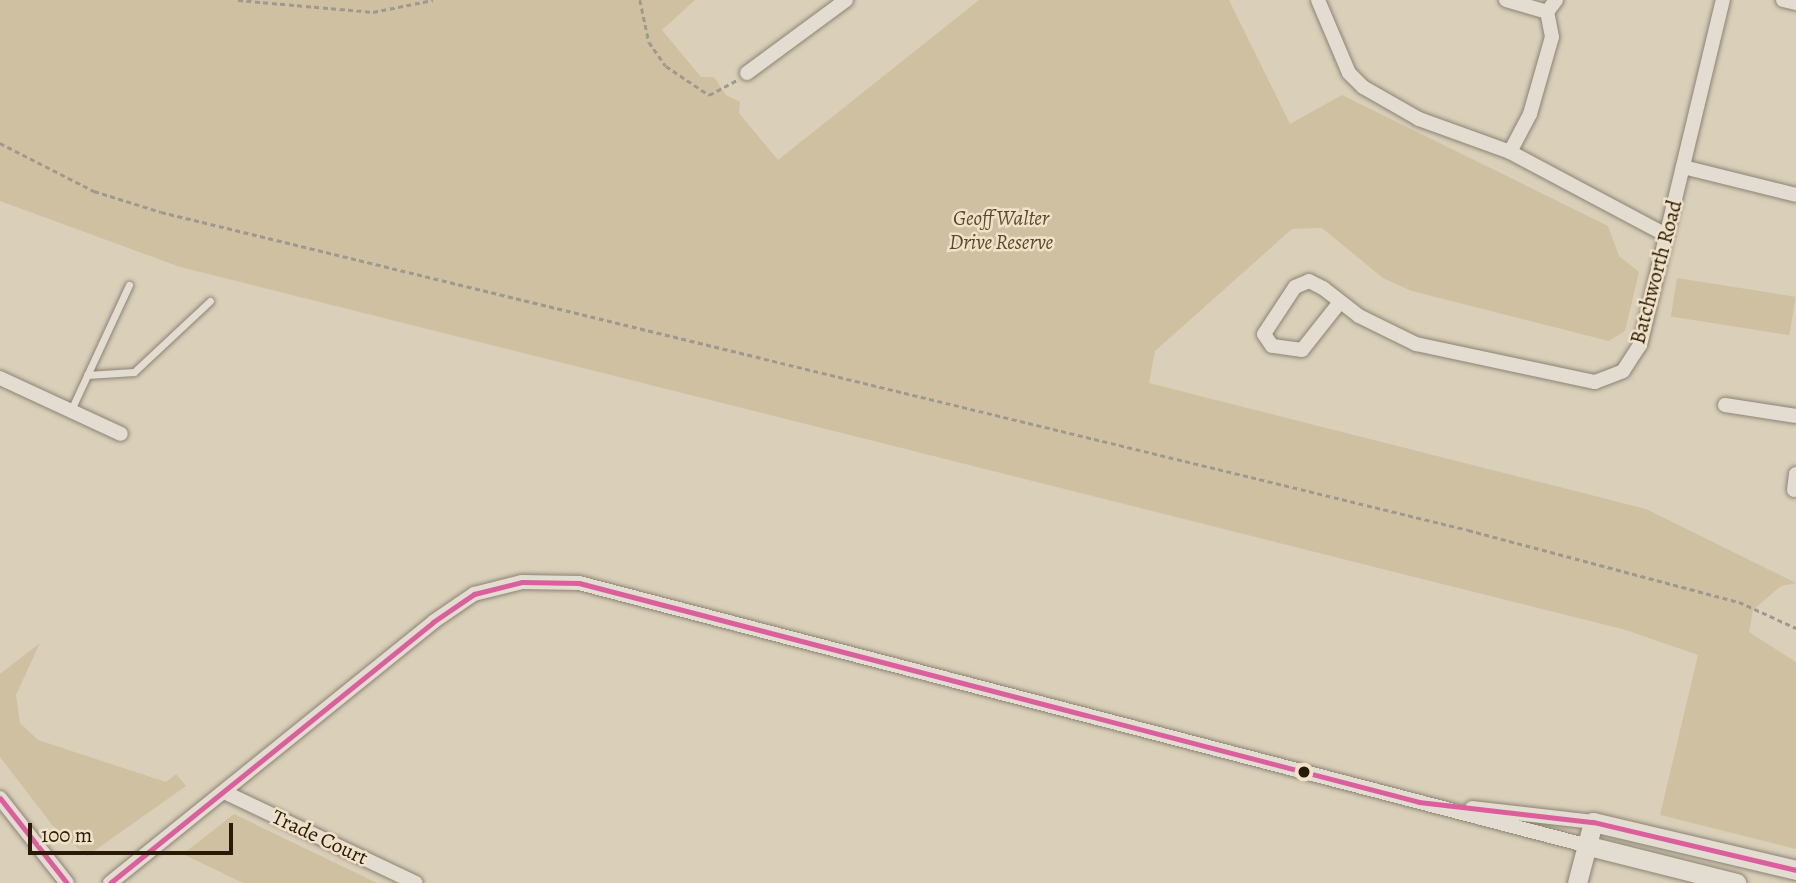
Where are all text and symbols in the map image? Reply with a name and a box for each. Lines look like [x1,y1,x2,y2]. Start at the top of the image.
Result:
street label: Batchworth Road [1625,197,1687,347]
park label: Geoff Walter Drive Reserve [949,205,1053,255]
unlabelled marker [1297,765,1311,779]
street label: Trade Court [268,804,372,870]
scale bar [32,810,236,854]
text: 100 m [41,821,92,849]

